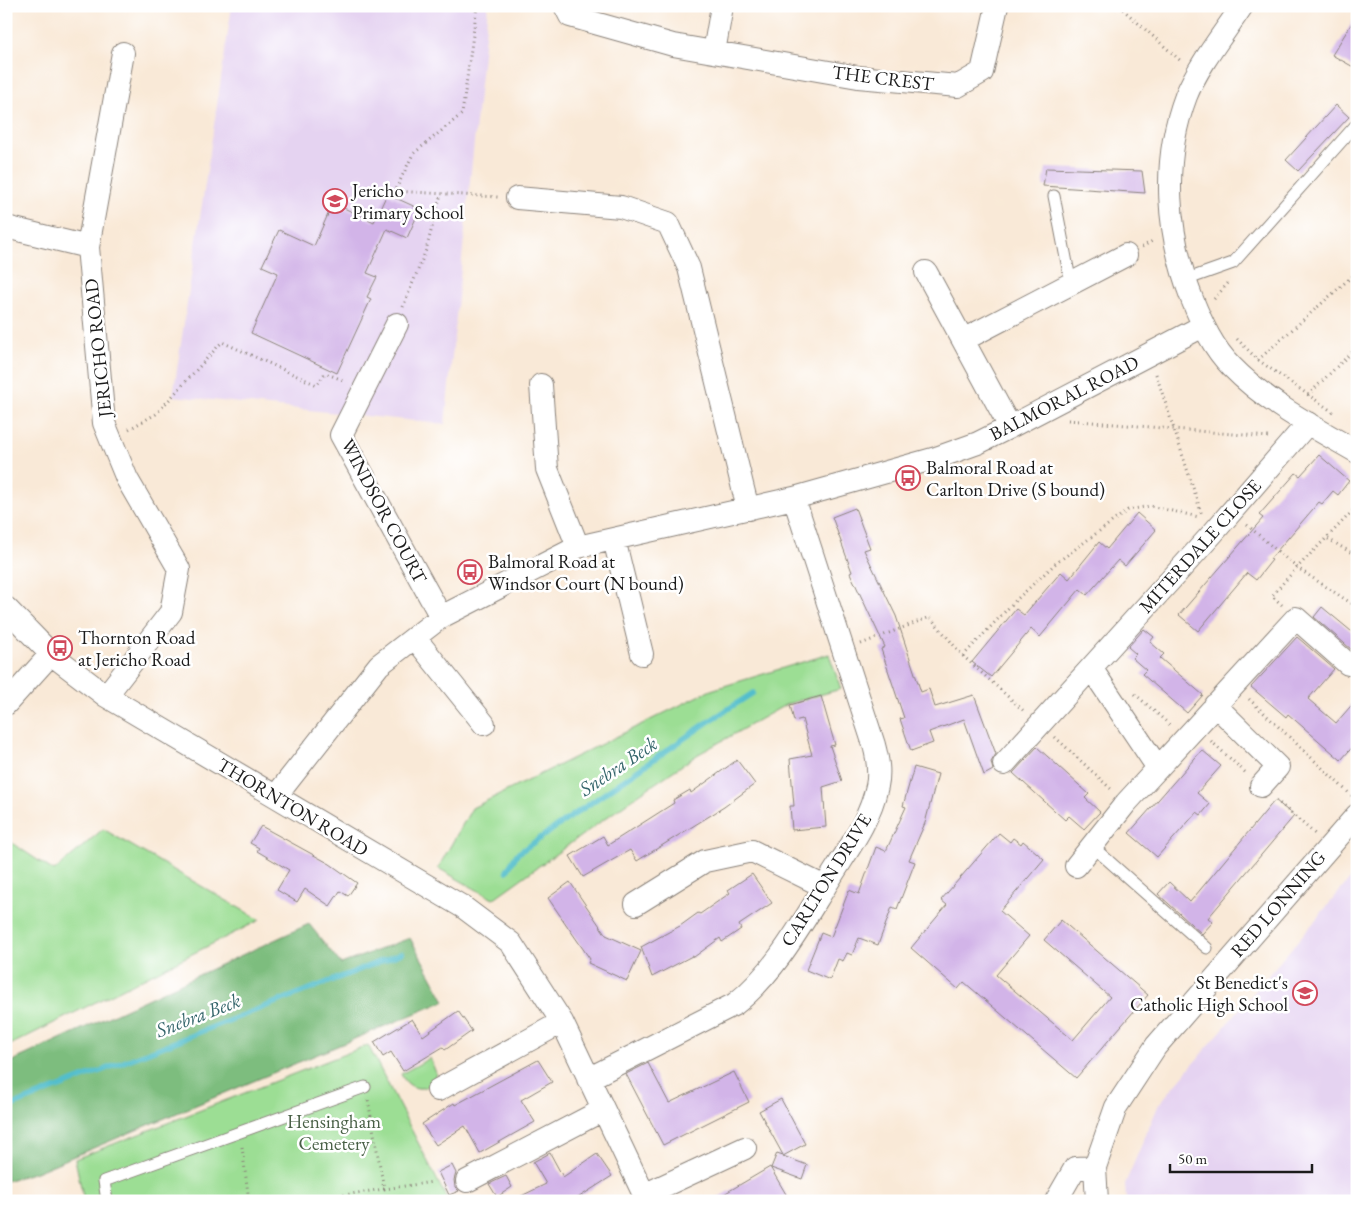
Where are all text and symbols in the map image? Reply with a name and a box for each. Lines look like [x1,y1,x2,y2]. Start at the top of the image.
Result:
street label: THE CREST [831,59,935,97]
place label: Jericho Primary School [350,178,464,225]
school or university icon: Jericho Primary School [322,188,348,214]
street label: JERICHO ROAD [78,277,118,421]
street label: BALMORAL ROAD [985,350,1143,446]
street label: WINDSOR COURT [335,434,433,588]
place label: Balmoral Road at Carlton Drive (S bound) [926,455,1105,502]
bus stop icon: Balmoral Road at Carlton Drive (S bound) [895,465,921,491]
street label: MITERDALE CLOSE [1133,474,1267,618]
place label: Balmoral Road at Windsor Court (N bound) [488,549,684,596]
bus stop icon: Balmoral Road at Windsor Court (N bound) [457,559,483,585]
place label: Thornton Road at Jericho Road [78,625,196,672]
bus stop icon: Thornton Road at Jericho Road [47,635,73,661]
water label: Snebra Beck [573,730,662,802]
street label: THORNTON ROAD [213,752,373,862]
street label: CARLTON DRIVE [775,808,877,951]
street label: RED LONNING [1225,845,1331,963]
place label: St Benedict's Catholic High School [1130,970,1288,1017]
school or university icon: St Benedict's Catholic High School [1292,980,1318,1006]
water label: Snebra Beck [151,987,244,1043]
park label: Hensingham Cemetery [287,1109,381,1156]
scale bar [1170,1142,1313,1174]
text: 50 m [1178,1149,1207,1168]

